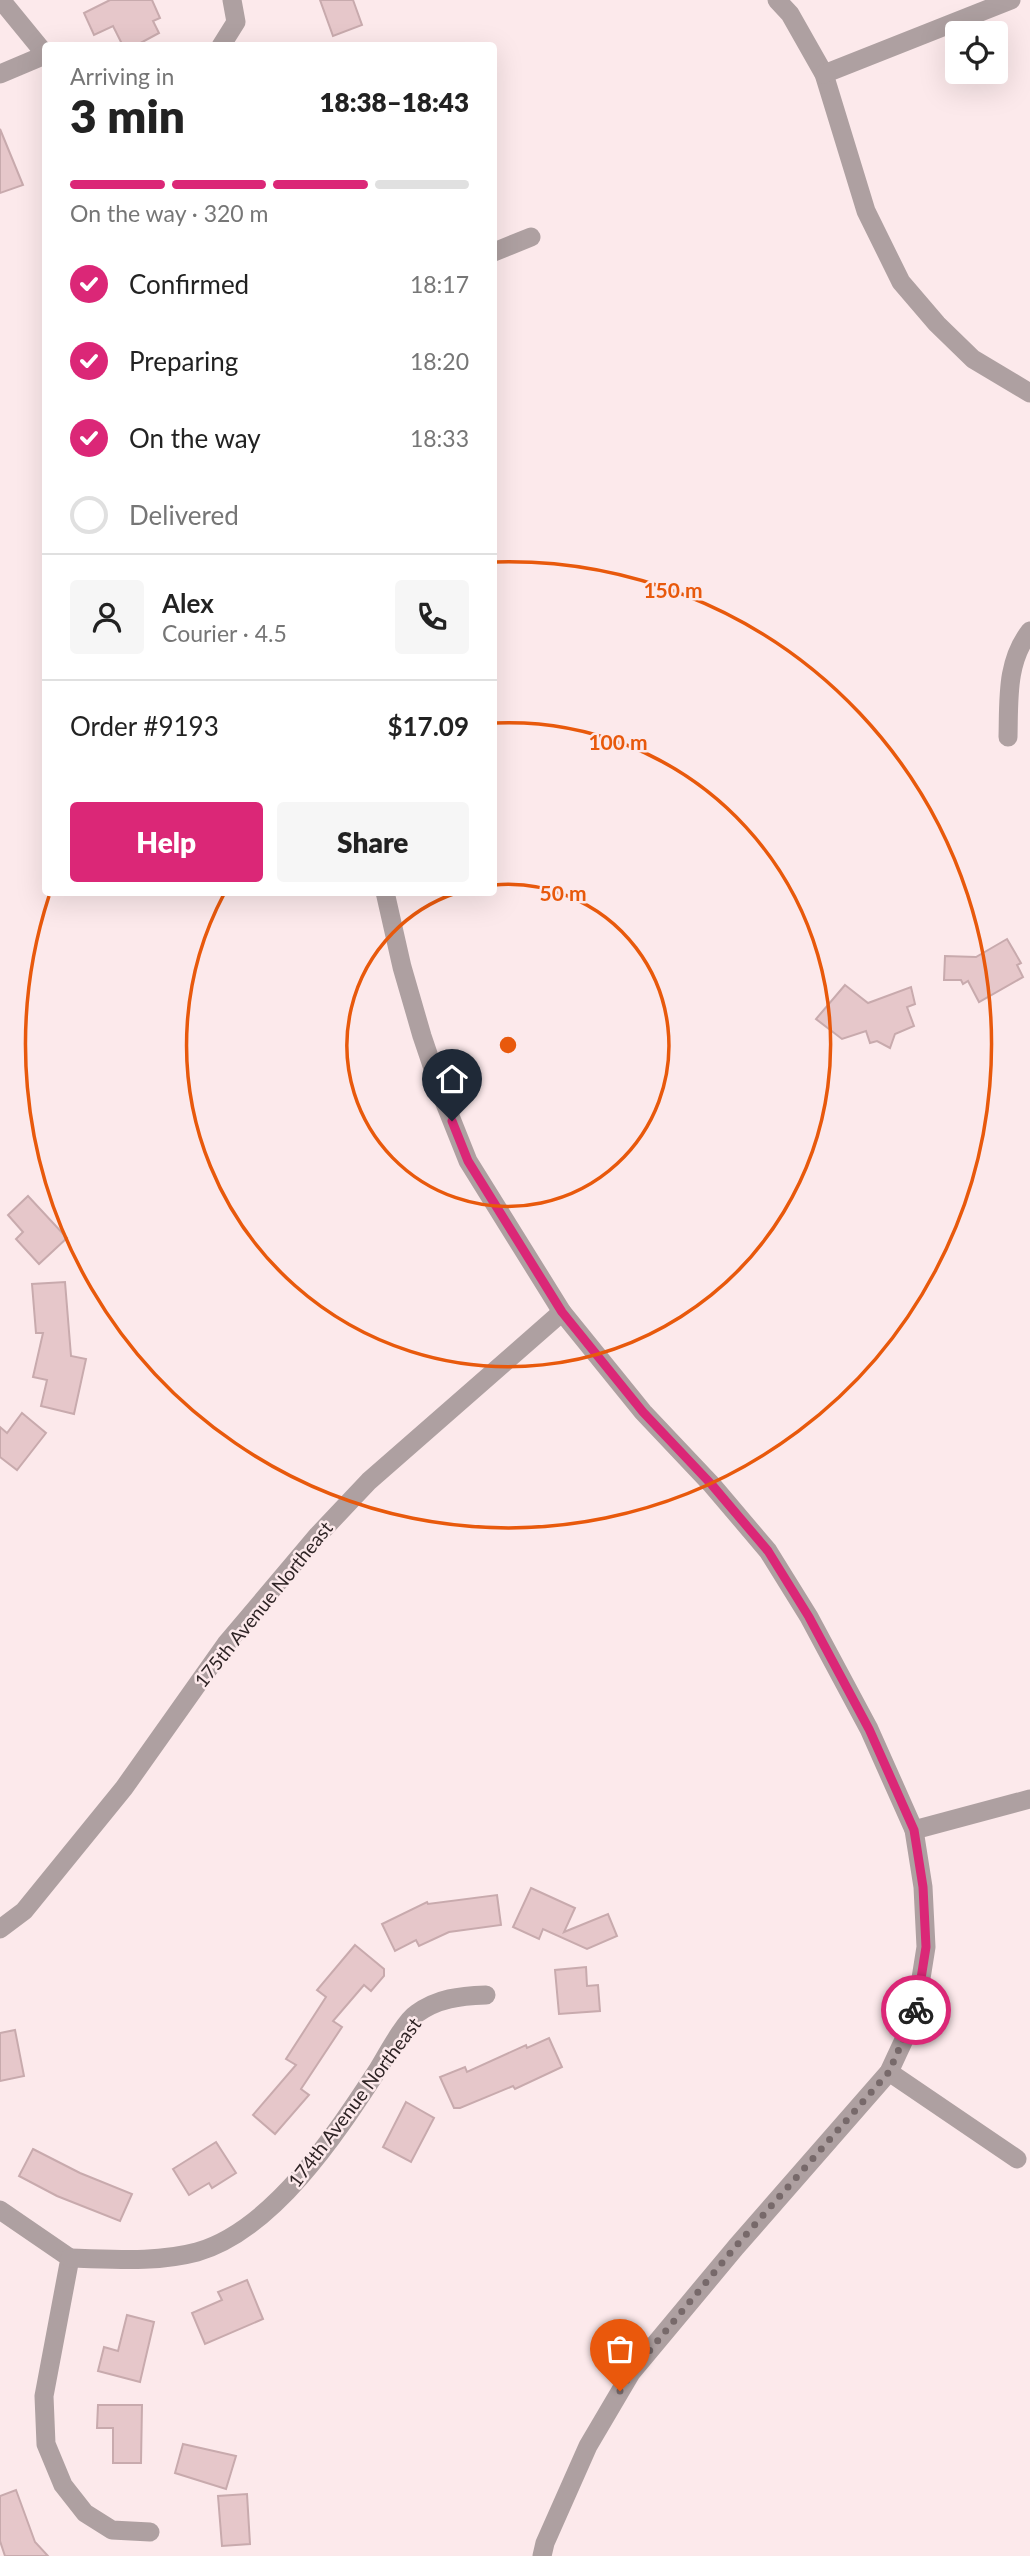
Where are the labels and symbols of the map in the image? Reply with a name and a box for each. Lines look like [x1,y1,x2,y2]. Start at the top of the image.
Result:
text: 150 m [643,577,703,602]
text: 100 m [588,729,648,754]
text: 50 m [539,880,587,905]
centre of rings [496,1033,520,1057]
pin [422,1049,482,1121]
street label: 175th Avenue Northeast [189,1516,337,1691]
courier [881,1975,951,2045]
street label: 174th Avenue Northeast [283,2013,425,2191]
pin [590,2319,650,2391]

